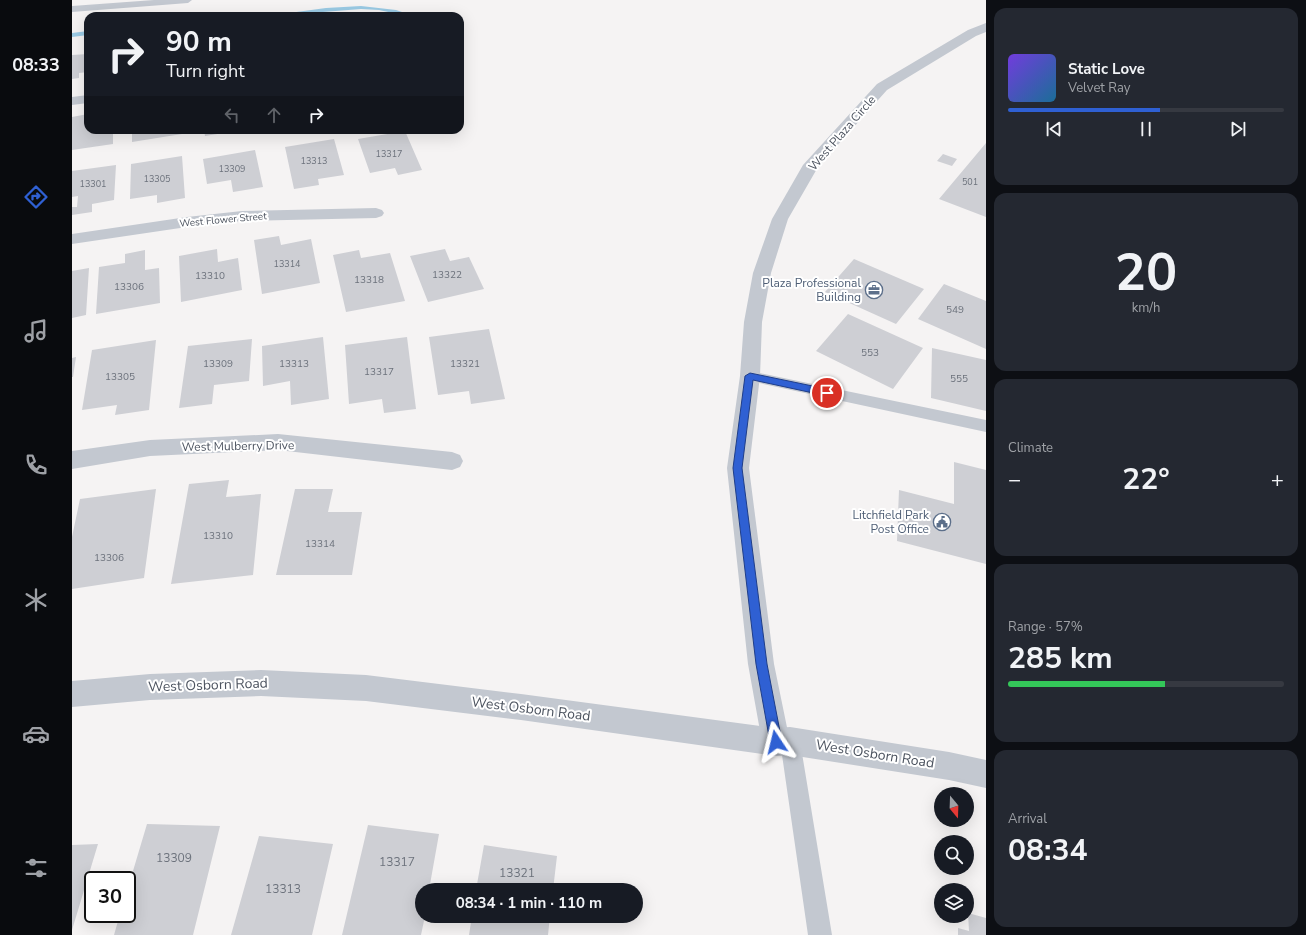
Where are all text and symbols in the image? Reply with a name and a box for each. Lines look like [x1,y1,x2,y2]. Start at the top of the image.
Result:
text: 90 m [166,23,232,61]
icon: right [100,28,152,80]
text: 08:33 [12,53,60,77]
text: Turn right [166,59,245,83]
text: Static Love [1068,59,1145,79]
text: Velvet Ray [1068,79,1130,97]
street label: West Plaza Circle [805,92,879,174]
icon: left [221,104,243,126]
icon: ahead [263,104,285,126]
icon: right [305,104,327,126]
icon: previous [1043,118,1065,140]
icon: pause [1135,118,1157,140]
icon: next [1227,118,1249,140]
house number: 13317 [375,148,403,160]
house number: 13313 [300,155,328,167]
house number: 13309 [218,163,246,175]
house number: 13305 [143,173,171,185]
house number: 501 [962,176,978,188]
house number: 13301 [79,178,107,190]
icon: directions [22,183,50,211]
street label: West Flower Street [179,209,268,231]
text: 20 [1115,237,1177,308]
house number: 13314 [273,258,301,270]
house number: 13322 [432,268,462,282]
house number: 13310 [195,269,225,283]
house number: 13318 [354,273,384,287]
place label: Plaza Professional Building [762,275,861,305]
house number: 13306 [114,280,144,294]
office icon: Plaza Professional Building [864,280,884,300]
text: km/h [1132,299,1160,317]
house number: 549 [946,303,964,317]
icon: music [22,317,50,345]
house number: 553 [861,346,879,360]
house number: 13309 [203,357,233,371]
house number: 13313 [279,357,309,371]
house number: 13321 [450,357,480,371]
house number: 13317 [364,365,394,379]
house number: 13305 [105,370,135,384]
house number: 555 [950,372,968,386]
pin [810,376,844,410]
icon: arrive [816,382,838,404]
street label: West Mulberry Drive [182,437,294,455]
text: Climate [1008,439,1053,457]
icon: phone [22,451,50,479]
text: 22° [1122,459,1170,500]
text: − [1008,465,1021,495]
text: + [1271,465,1284,495]
place label: Litchfield Park Post Office [853,507,930,537]
public building icon: Litchfield Park Post Office [932,512,952,532]
house number: 13310 [203,529,233,543]
house number: 13314 [305,537,335,551]
house number: 13306 [94,551,124,565]
icon: climate [22,586,50,614]
text: Range · 57% [1008,618,1083,636]
text: 285 km [1008,638,1113,679]
street label: West Osborn Road [148,673,268,697]
street label: West Osborn Road [470,692,592,726]
icon: car [22,720,50,748]
position arrow [755,721,797,763]
street label: West Osborn Road [814,735,936,773]
north arrow [934,787,974,827]
map controls [934,787,974,923]
text: Arrival [1008,810,1047,828]
text: 08:34 [1008,830,1087,871]
button: search [934,835,974,875]
house number: 13309 [156,850,192,866]
icon: filters [22,854,50,882]
house number: 13317 [379,854,415,870]
house number: 13321 [499,865,535,881]
speed limit sign: 30 [84,871,136,923]
house number: 13313 [265,881,301,897]
button: layers [934,883,974,923]
text: 08:34 · 1 min · 110 m [456,893,602,913]

